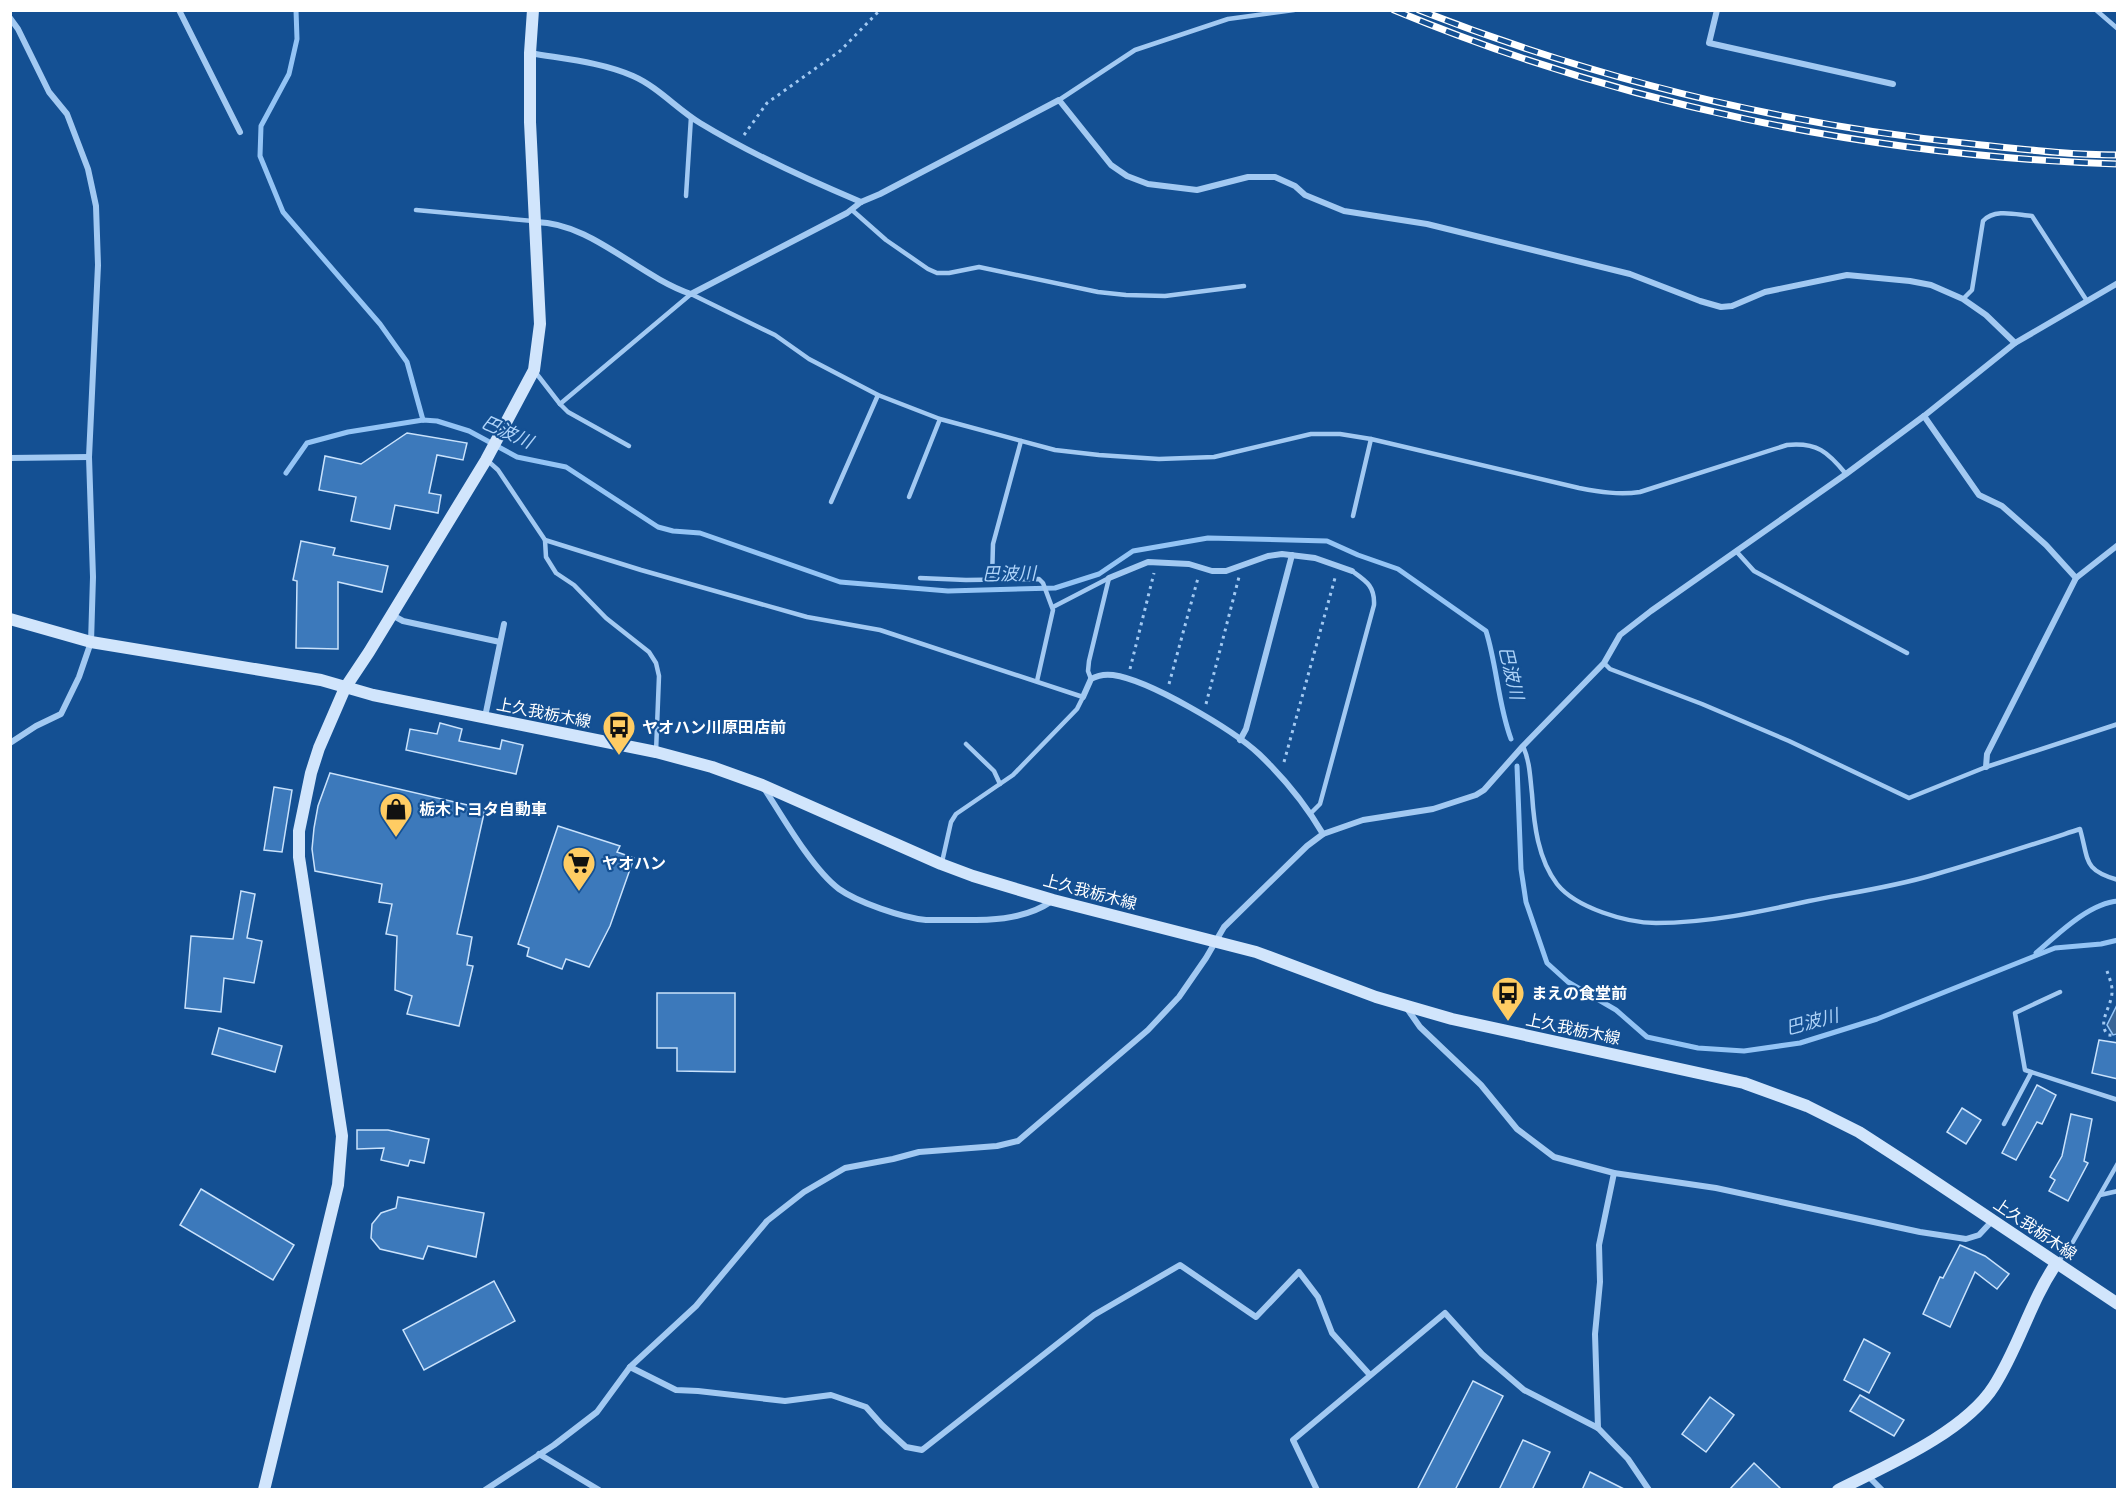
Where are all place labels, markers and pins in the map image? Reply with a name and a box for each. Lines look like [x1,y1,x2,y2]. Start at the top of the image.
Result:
bus stop icon: ヤオハン川原田店前 [601,709,637,756]
place label: ヤオハン川原田店前 [642,718,786,737]
shop icon: 栃木トヨタ自動車 [378,791,414,838]
place label: 栃木トヨタ自動車 [419,800,547,819]
supermarket icon: ヤオハン [561,845,597,892]
place label: ヤオハン [602,854,666,873]
bus stop icon: まえの食堂前 [1490,975,1526,1022]
place label: まえの食堂前 [1531,984,1627,1003]

